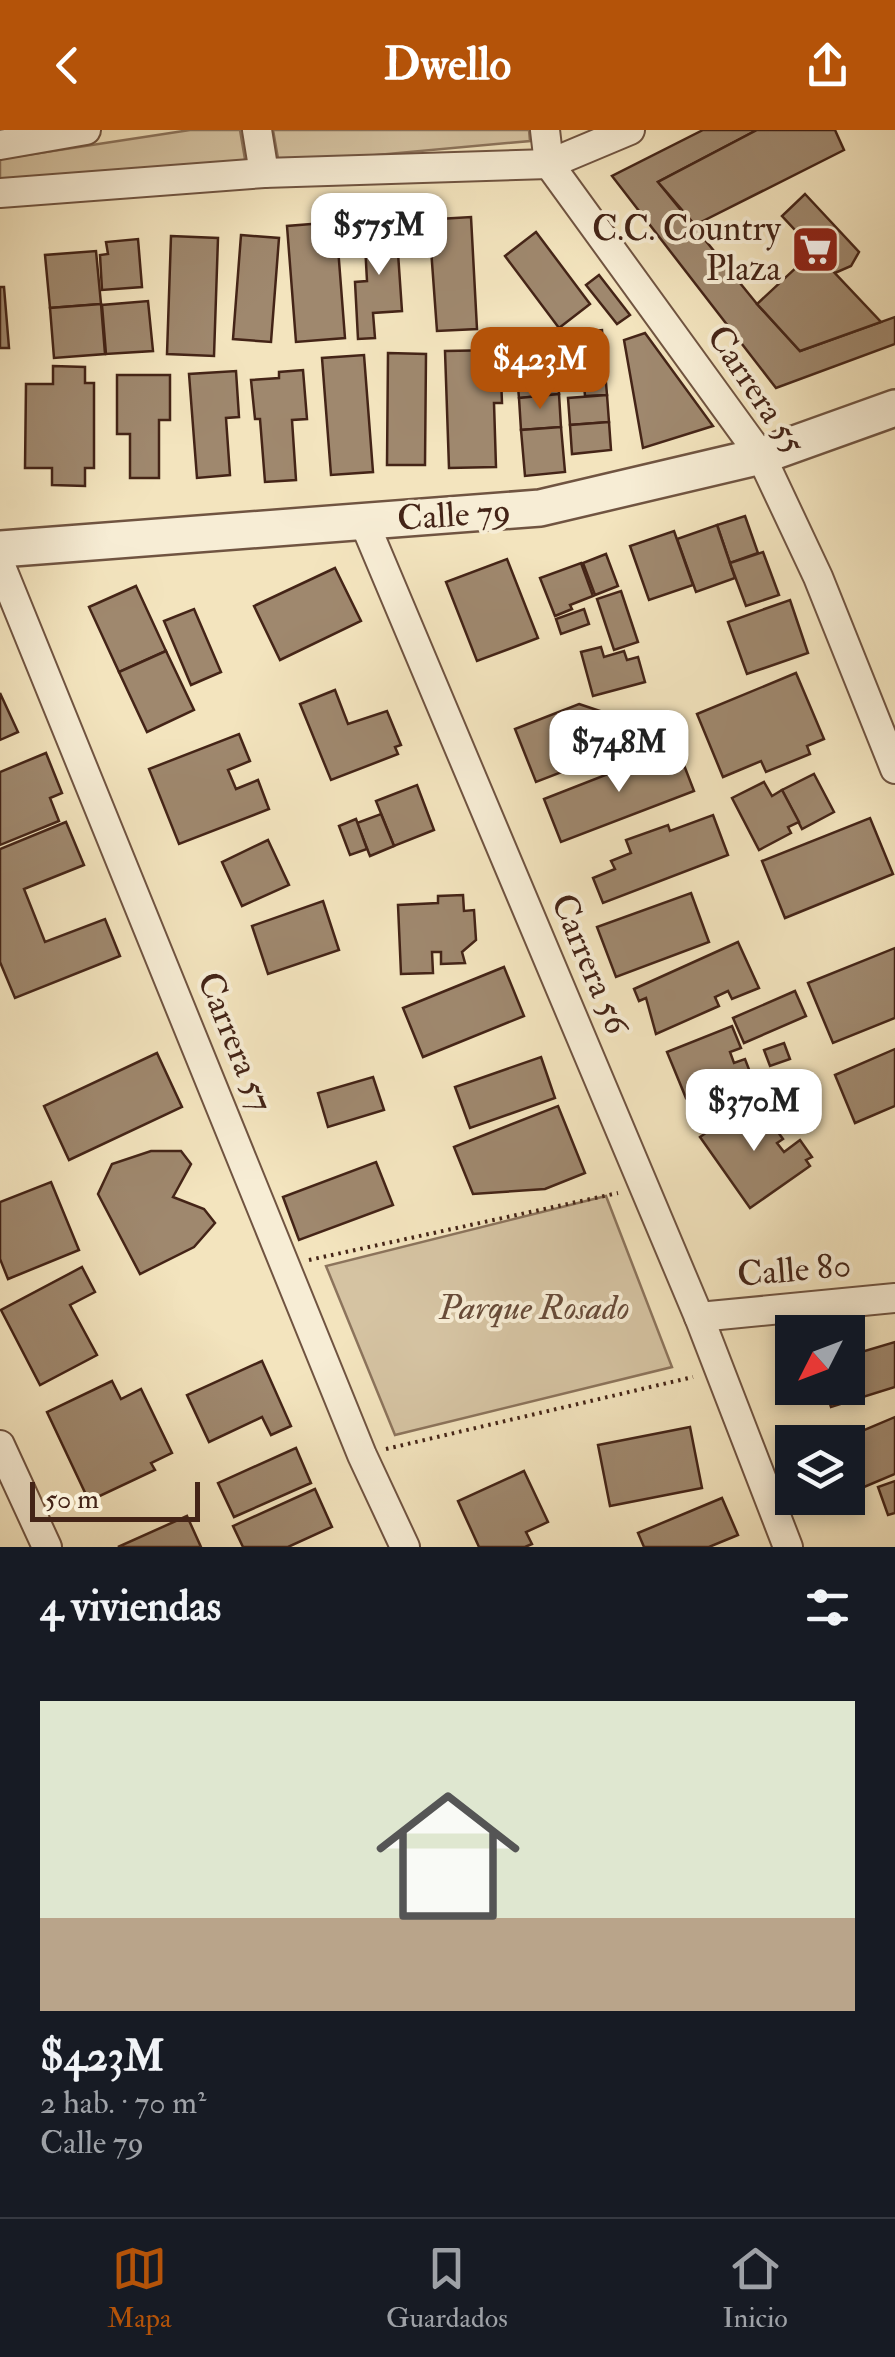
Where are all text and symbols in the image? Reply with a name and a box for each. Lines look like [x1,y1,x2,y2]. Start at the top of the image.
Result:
text: Dwello [384,37,511,93]
icon: back [40,38,95,93]
icon: share [800,38,855,93]
pin: $575M [309,193,449,278]
text: $575M [333,205,425,245]
place label: C.C. Country Plaza [592,207,782,291]
supermarket icon: C.C. Country Plaza [790,223,842,275]
street label: Carrera 55 [697,317,815,463]
pin: $423M [470,327,610,412]
text: $423M [493,339,587,379]
street label: Calle 79 [396,489,512,541]
pin: $748M [549,710,689,795]
text: $748M [571,722,667,762]
street label: Carrera 56 [541,887,640,1043]
street label: Carrera 57 [187,966,283,1118]
pin: $370M [684,1069,824,1154]
text: $370M [708,1081,800,1121]
street label: Calle 80 [735,1243,853,1297]
park label: Parque Rosado [438,1286,629,1330]
north arrow [775,1315,865,1405]
map controls [775,1315,865,1515]
button: layers [775,1425,865,1515]
scale bar [30,1477,200,1522]
text: 50 m [45,1482,99,1517]
icon: filters [800,1580,855,1635]
text: 4 viviendas [40,1581,221,1633]
icon: home [358,1766,538,1946]
text: $423M [40,2031,164,2083]
text: 2 hab. · 70 m² [40,2083,206,2123]
text: Calle 79 [40,2123,144,2163]
tab: Mapa [107,2241,171,2336]
tab: Guardados [386,2241,508,2336]
tab: Inicio [723,2241,788,2336]

